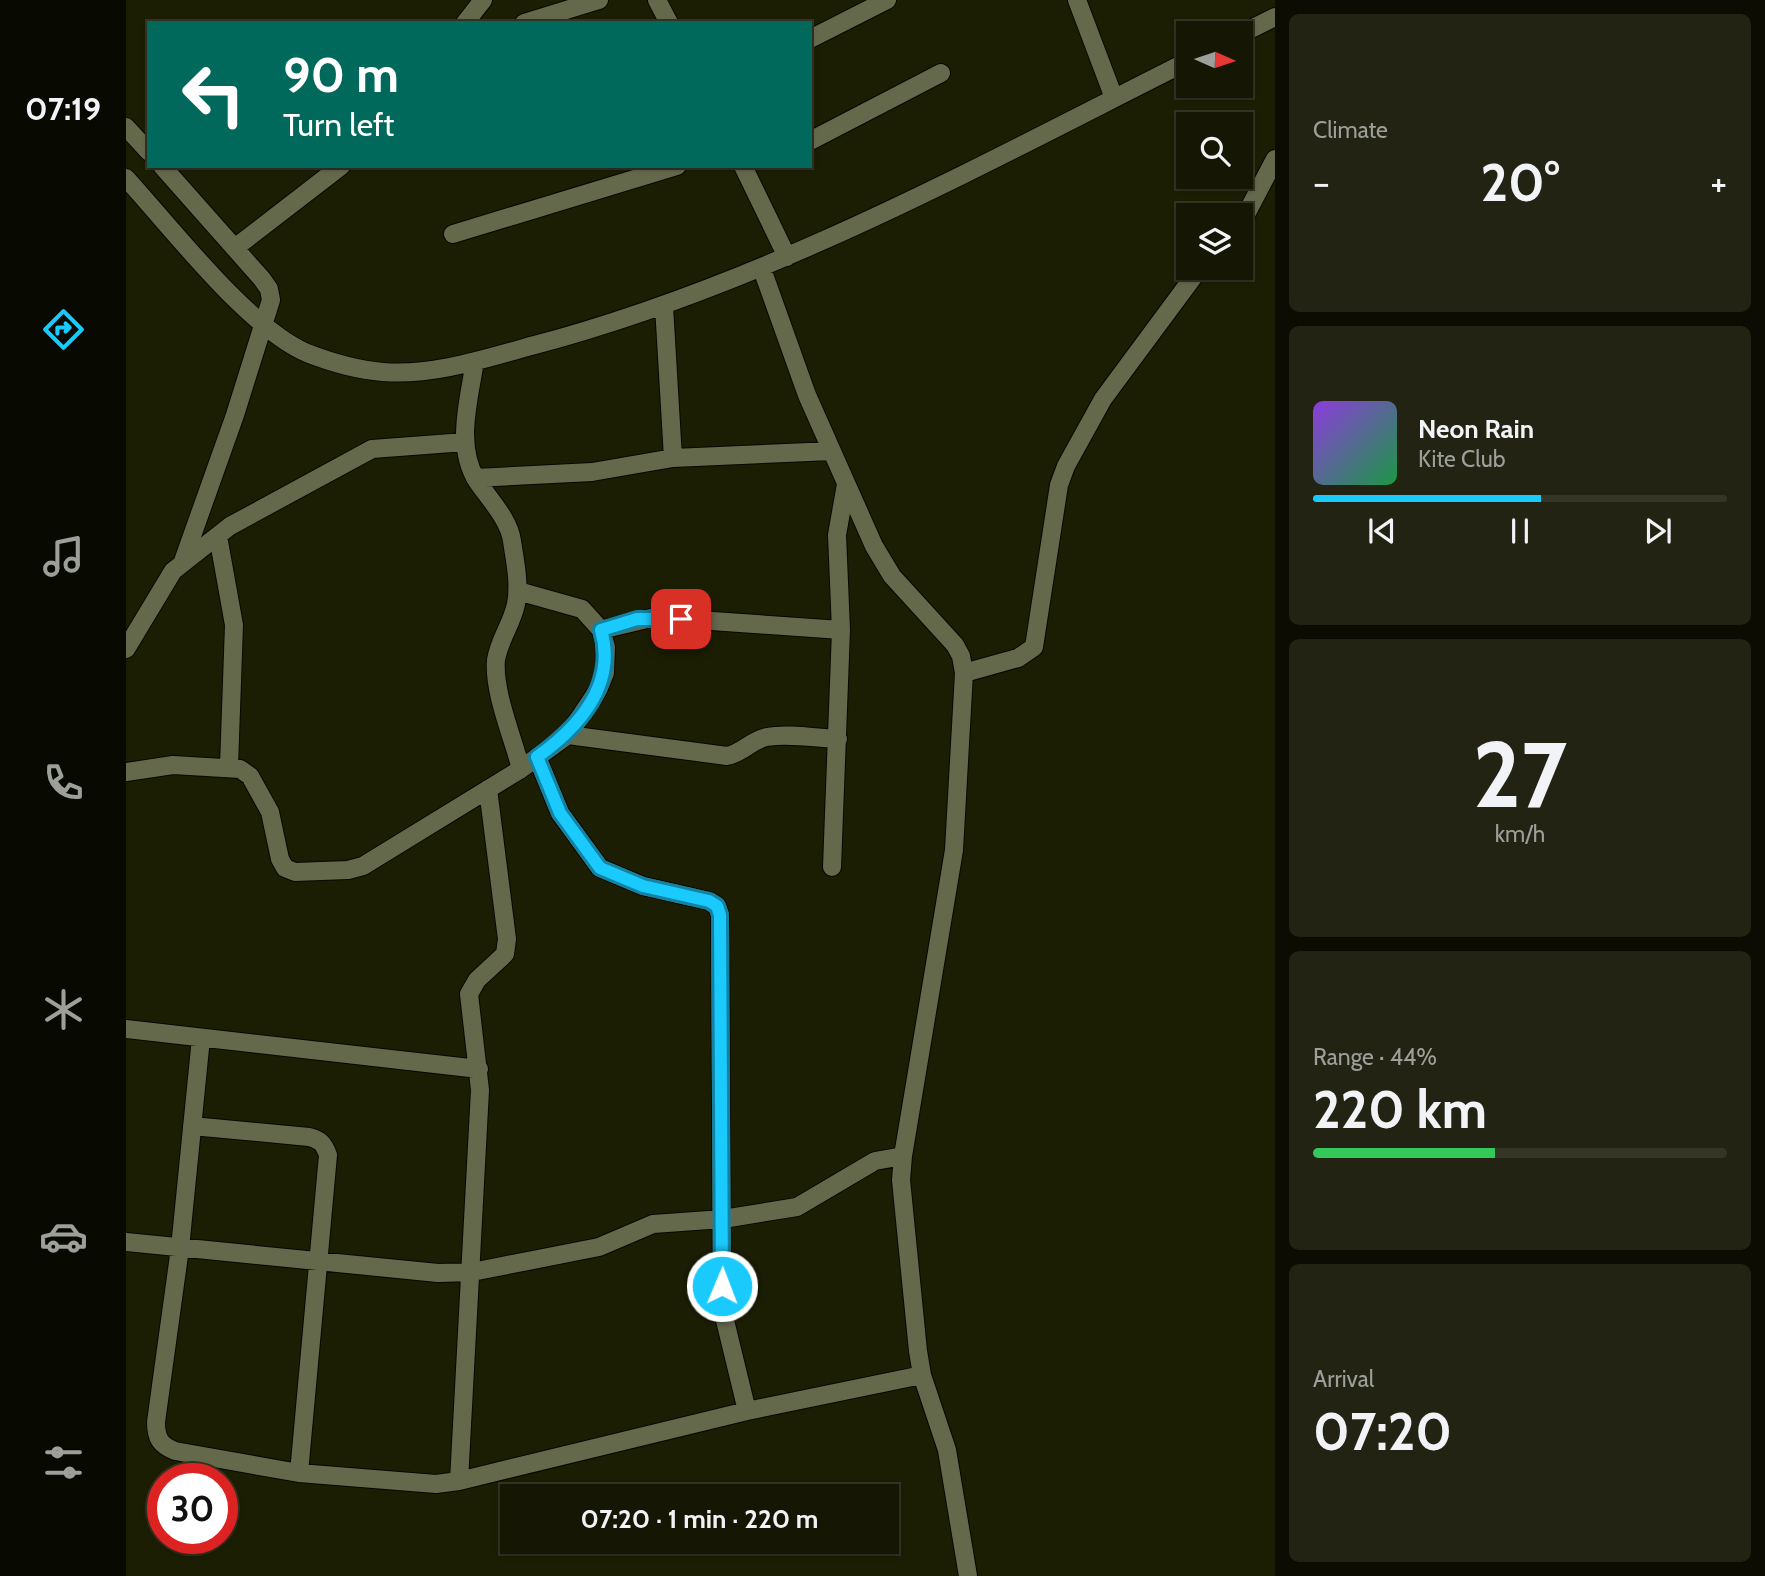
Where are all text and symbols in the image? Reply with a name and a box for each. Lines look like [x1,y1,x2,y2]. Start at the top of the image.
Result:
north arrow [1176,21,1253,98]
map controls [1176,21,1253,280]
text: 90 m [283,45,399,104]
icon: left [168,49,259,140]
text: 07:19 [25,89,101,128]
text: Turn left [283,105,394,144]
button: search [1176,112,1253,189]
text: Climate [1313,116,1388,144]
text: 20° [1480,151,1560,214]
text: − [1313,159,1330,206]
text: + [1710,159,1727,206]
button: layers [1176,203,1253,280]
icon: directions [39,305,88,354]
text: Neon Rain [1418,413,1534,445]
text: Kite Club [1418,445,1505,473]
icon: previous [1363,512,1401,550]
icon: pause [1501,512,1539,550]
icon: next [1639,512,1677,550]
icon: music [39,532,88,581]
pin [651,589,711,649]
icon: arrive [662,600,700,638]
text: 27 [1473,719,1567,830]
icon: phone [39,758,88,807]
text: km/h [1495,820,1545,848]
icon: climate [39,985,88,1034]
text: Range · 44% [1313,1043,1437,1071]
text: 220 km [1313,1078,1487,1141]
icon: car [39,1212,88,1261]
position arrow [685,1249,759,1323]
text: Arrival [1313,1365,1374,1393]
text: 07:20 [1313,1400,1452,1463]
icon: filters [39,1438,88,1487]
speed limit sign: 30 [147,1463,238,1554]
text: 07:20 · 1 min · 220 m [581,1503,818,1535]

